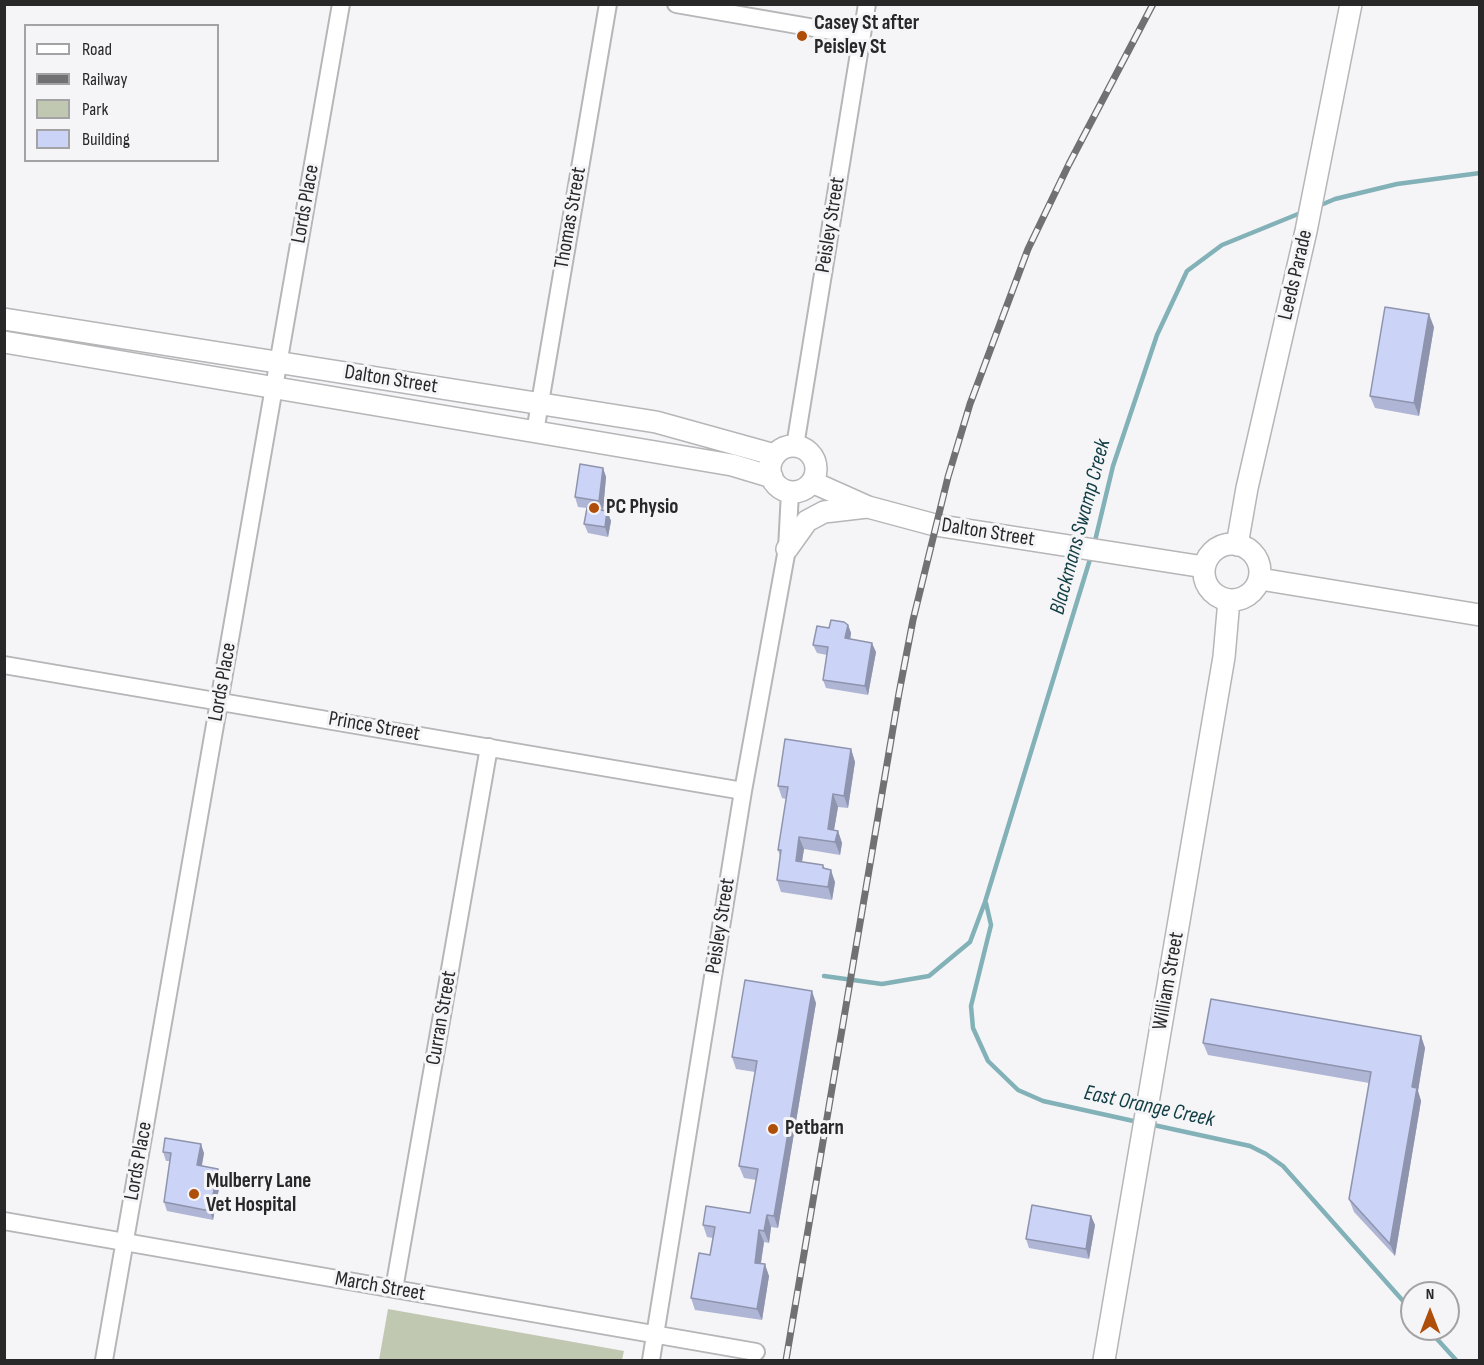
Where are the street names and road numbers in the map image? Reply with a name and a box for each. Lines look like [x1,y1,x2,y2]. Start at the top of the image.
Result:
street label: Lords Place [287,163,325,245]
street label: Thomas Street [550,165,592,271]
street label: Peisley Street [811,175,851,275]
street label: Leeds Parade [1273,227,1319,323]
street label: Dalton Street [343,360,439,400]
street label: Dalton Street [940,513,1036,553]
street label: Lords Place [204,641,242,723]
street label: Prince Street [326,707,422,747]
street label: Peisley Street [701,876,741,976]
street label: William Street [1148,930,1190,1032]
street label: Curran Street [421,969,463,1067]
street label: Lords Place [120,1120,158,1202]
street label: March Street [333,1267,427,1307]

